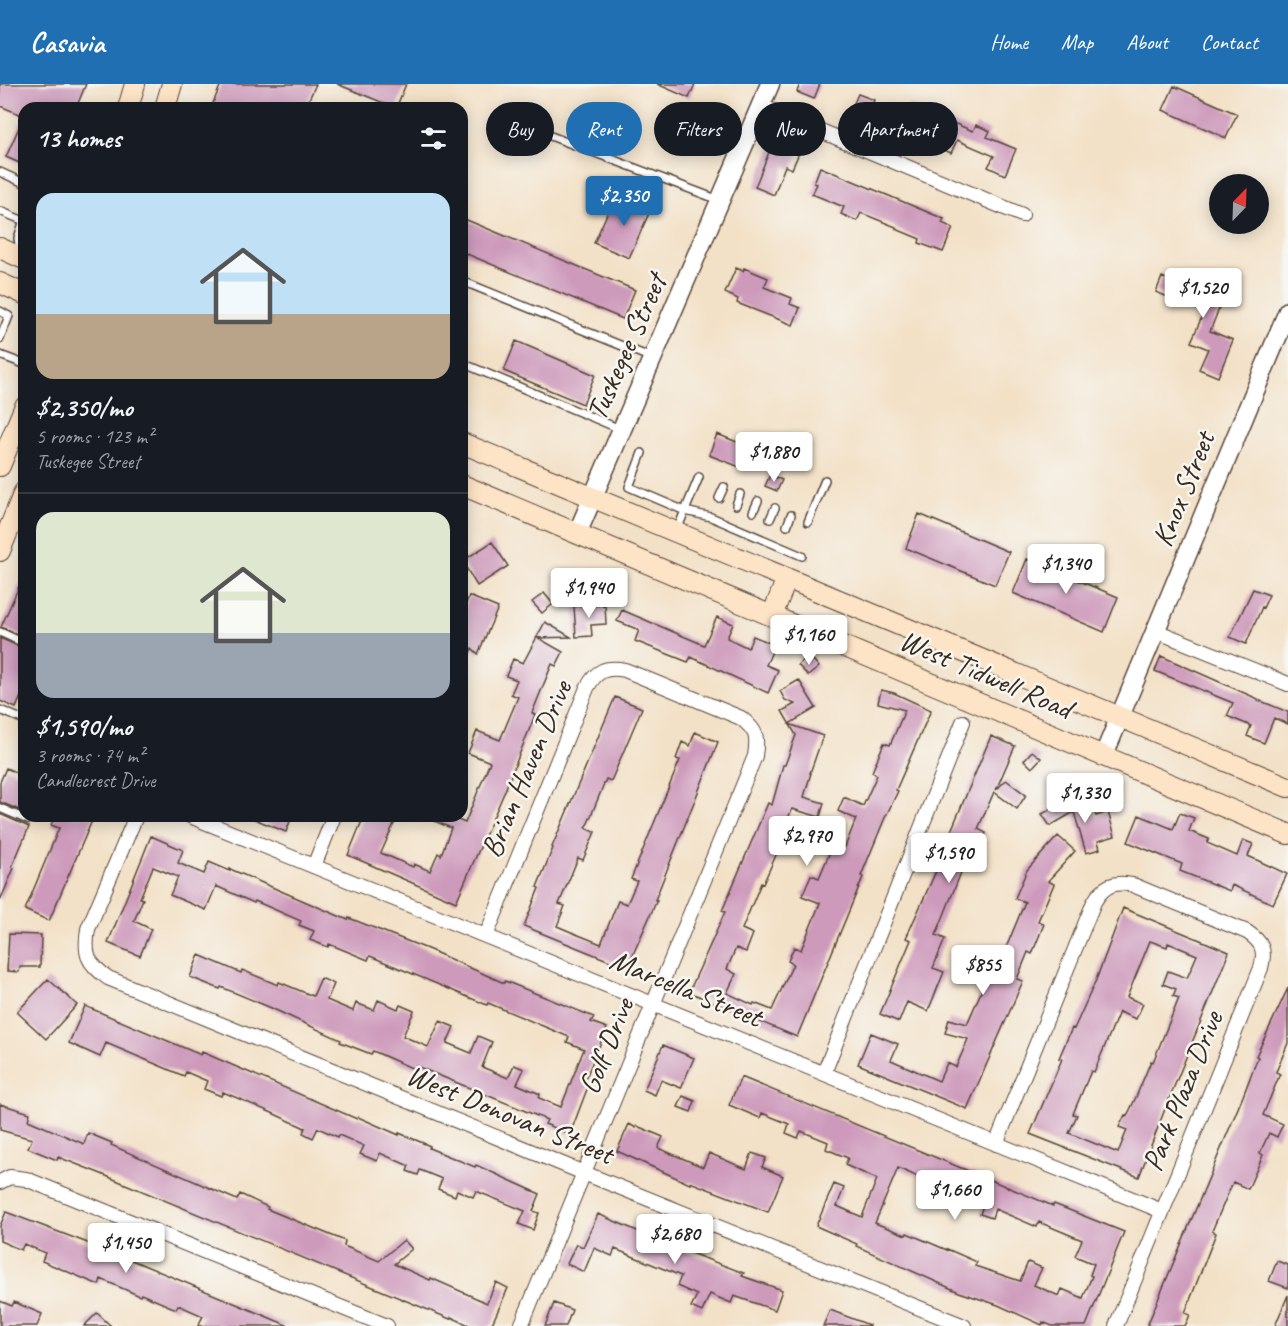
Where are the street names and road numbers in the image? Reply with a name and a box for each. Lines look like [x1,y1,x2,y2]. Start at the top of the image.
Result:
street label: Tuskegee Street [577,264,677,426]
street label: Knox Street [1143,423,1224,552]
street label: West Tidwell Road [894,621,1082,729]
street label: Brian Haven Drive [472,673,581,863]
street label: Marcella Street [605,940,770,1037]
street label: Golf Drive [570,991,643,1099]
street label: Park Plaza Drive [1133,1004,1232,1176]
street label: West Donovan Street [401,1055,622,1174]

